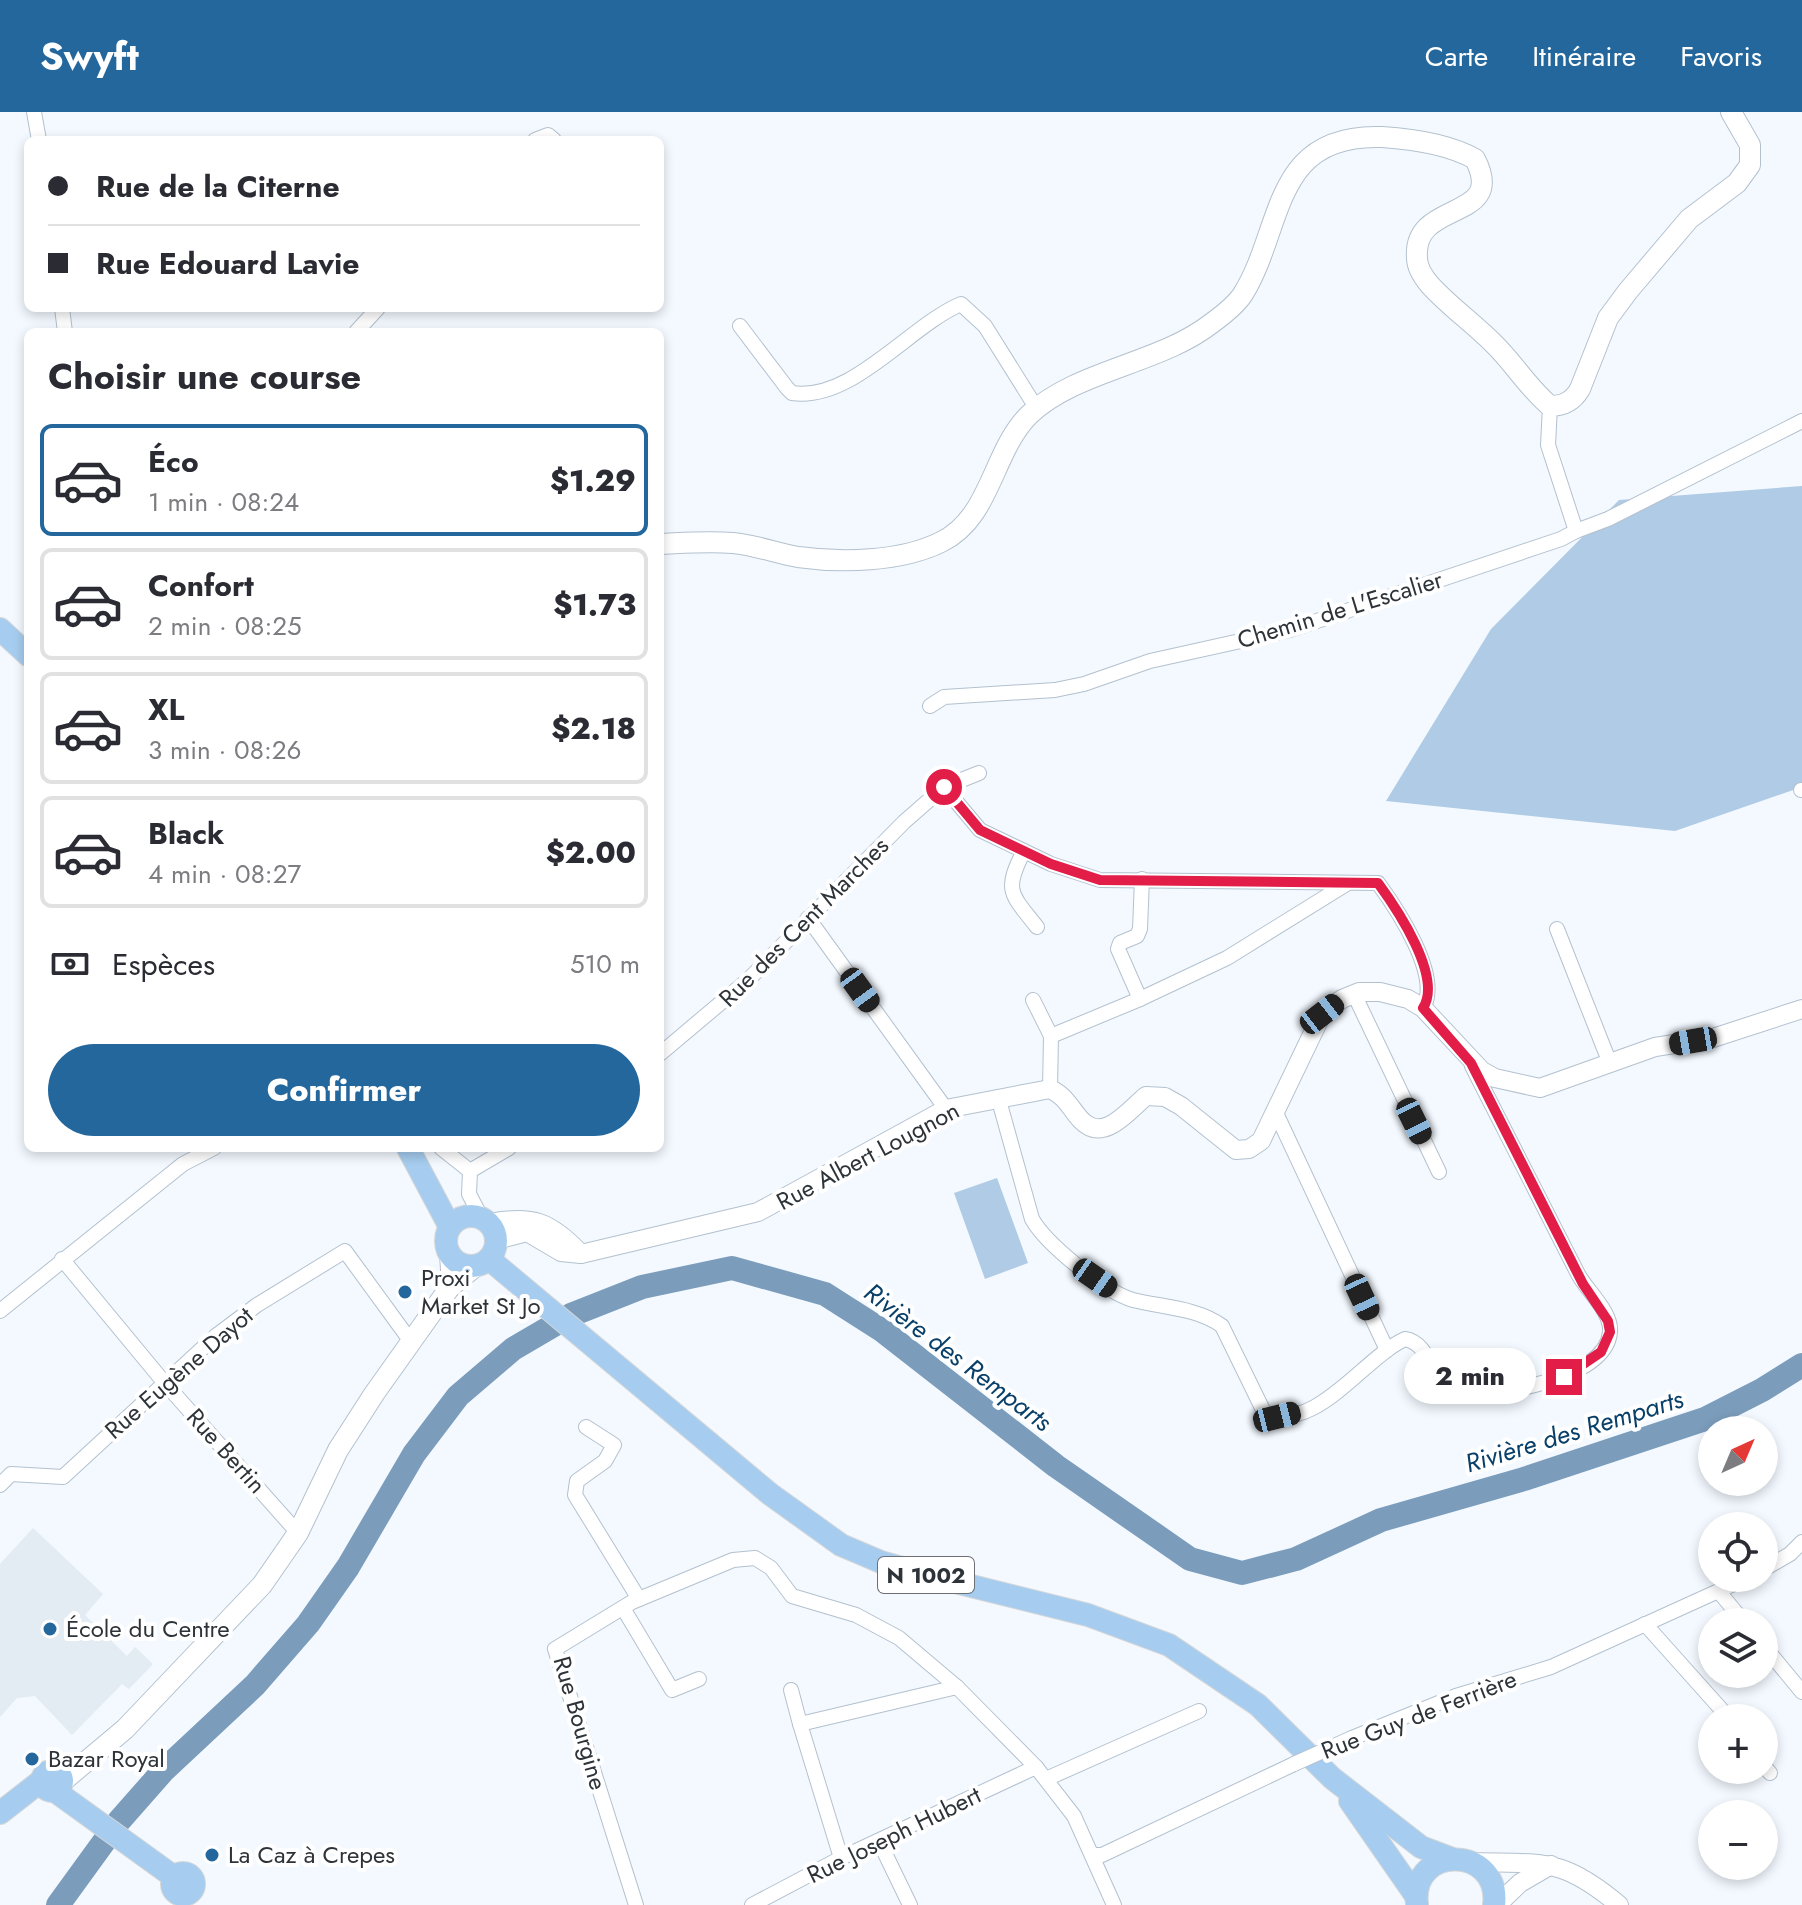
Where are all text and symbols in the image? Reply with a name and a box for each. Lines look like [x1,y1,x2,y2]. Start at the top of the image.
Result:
text: Swyft [40,29,139,84]
text: Carte [1425,36,1488,77]
text: Itinéraire [1532,36,1636,77]
text: Favoris [1680,36,1762,77]
text: Rue de la Citerne [96,165,340,208]
text: Rue Edouard Lavie [96,242,360,285]
text: Choisir une course [48,350,361,402]
text: Éco [148,440,199,483]
icon: car [52,444,124,516]
text: $1.29 [550,459,636,502]
text: 1 min · 08:24 [148,483,299,521]
street label: Chemin de L'Escalier [1233,561,1448,657]
text: Confort [148,564,254,607]
icon: car [52,568,124,640]
text: $1.73 [553,583,636,626]
text: 2 min · 08:25 [148,607,302,645]
text: XL [148,688,184,731]
icon: car [52,692,124,764]
text: $2.18 [551,707,636,750]
text: 3 min · 08:26 [148,731,301,769]
route start [926,769,962,805]
text: Black [148,812,224,855]
icon: car [52,816,124,888]
street label: Rue des Cent Marches [711,829,897,1015]
text: $2.00 [546,831,636,874]
text: 4 min · 08:27 [148,855,301,893]
icon: cash [48,942,92,986]
text: Espèces [112,943,215,986]
text: 510 m [570,945,640,983]
car [836,964,884,1016]
car [1296,990,1348,1038]
car [1667,1025,1719,1057]
button: Confirmer [48,1044,640,1136]
street label: Rue Albert Lougnon [770,1093,965,1219]
car [1393,1094,1435,1148]
car [1068,1254,1122,1302]
place label: Proxi Market St Jo [421,1260,541,1323]
car [1341,1270,1383,1324]
water label: Rivière des Remparts [856,1274,1060,1441]
marker: Proxi Market St Jo [396,1283,414,1301]
street label: Rue Eugène Dayot [97,1298,261,1447]
callout: 2 min [1404,1349,1536,1405]
text: 2 min [1435,1357,1505,1395]
route end [1546,1359,1582,1395]
water label: Rivière des Remparts [1460,1380,1689,1482]
street label: Rue Bertin [179,1400,274,1501]
car [1251,1400,1303,1434]
north arrow [1698,1416,1778,1496]
map controls [1698,1416,1778,1880]
button: locate [1698,1512,1778,1592]
road number: N 1002 [878,1557,974,1593]
button: layers [1698,1608,1778,1688]
place label: École du Centre [66,1611,230,1646]
marker: École du Centre [41,1620,59,1638]
street label: Rue Bourgine [545,1652,616,1794]
street label: Rue Guy de Ferrière [1316,1661,1522,1768]
button: + [1698,1704,1778,1784]
place label: Bazar Royal [48,1741,165,1776]
marker: Bazar Royal [23,1750,41,1768]
street label: Rue Joseph Hubert [801,1777,987,1892]
button: − [1698,1800,1778,1880]
place label: La Caz à Crepes [228,1837,395,1872]
marker: La Caz à Crepes [203,1846,221,1864]

